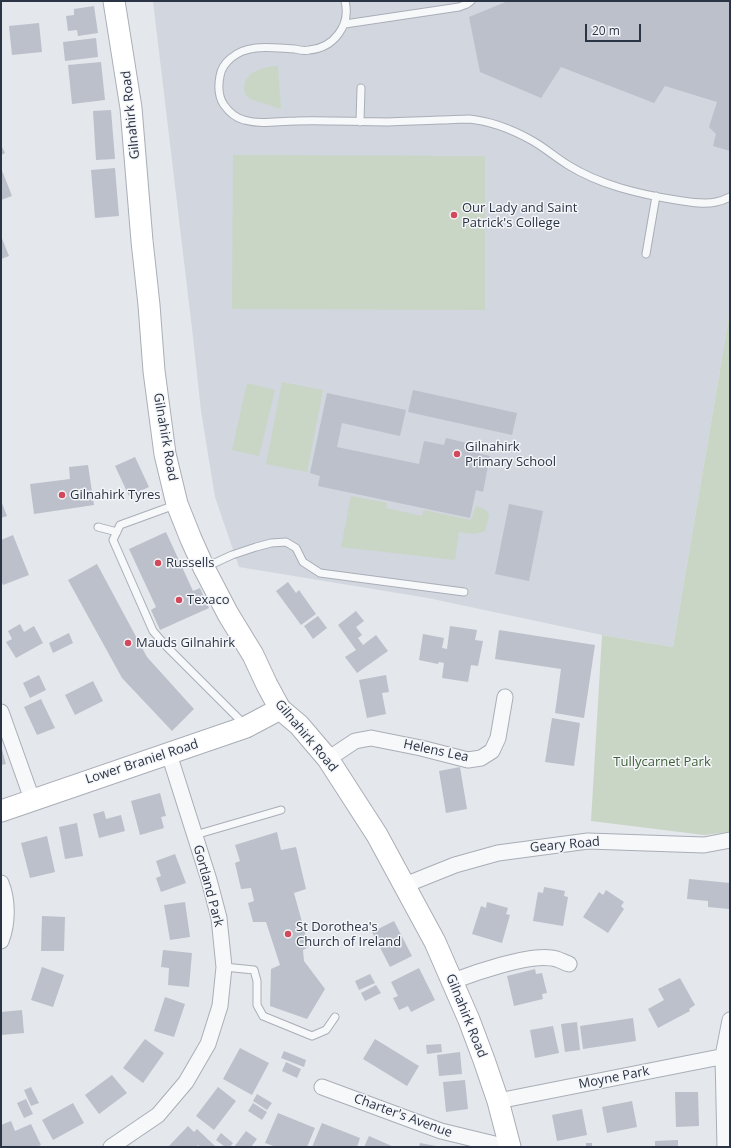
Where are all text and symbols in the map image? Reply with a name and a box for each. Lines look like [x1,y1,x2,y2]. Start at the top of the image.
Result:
scale bar [587,16,643,42]
text: 20 m [592,22,620,39]
street label: Gilnahirk Road [119,70,143,160]
place label: Our Lady and Saint Patrick's College [462,200,577,231]
marker: Our Lady and Saint Patrick's College [449,210,459,220]
street label: Gilnahirk Road [150,392,180,482]
place label: Gilnahirk Primary School [465,439,556,470]
marker: Gilnahirk Primary School [452,449,462,459]
place label: Gilnahirk Tyres [70,487,160,503]
marker: Gilnahirk Tyres [57,490,67,500]
place label: Russells [166,555,214,571]
marker: Russells [153,558,163,568]
place label: Texaco [187,592,230,608]
marker: Texaco [174,595,184,605]
place label: Mauds Gilnahirk [136,635,235,651]
marker: Mauds Gilnahirk [123,638,133,648]
street label: Gilnahirk Road [271,697,341,775]
street label: Lower Braniel Road [84,736,200,788]
street label: Helens Lea [402,736,470,766]
park label: Tullycarnet Park [613,754,711,770]
street label: Geary Road [529,834,601,856]
street label: Gortland Park [190,843,226,929]
place label: St Dorothea's Church of Ireland [296,919,401,950]
marker: St Dorothea's Church of Ireland [283,929,293,939]
street label: Gilnahirk Road [442,972,490,1060]
street label: Moyne Park [577,1063,651,1093]
street label: Charter's Avenue [352,1091,454,1141]

